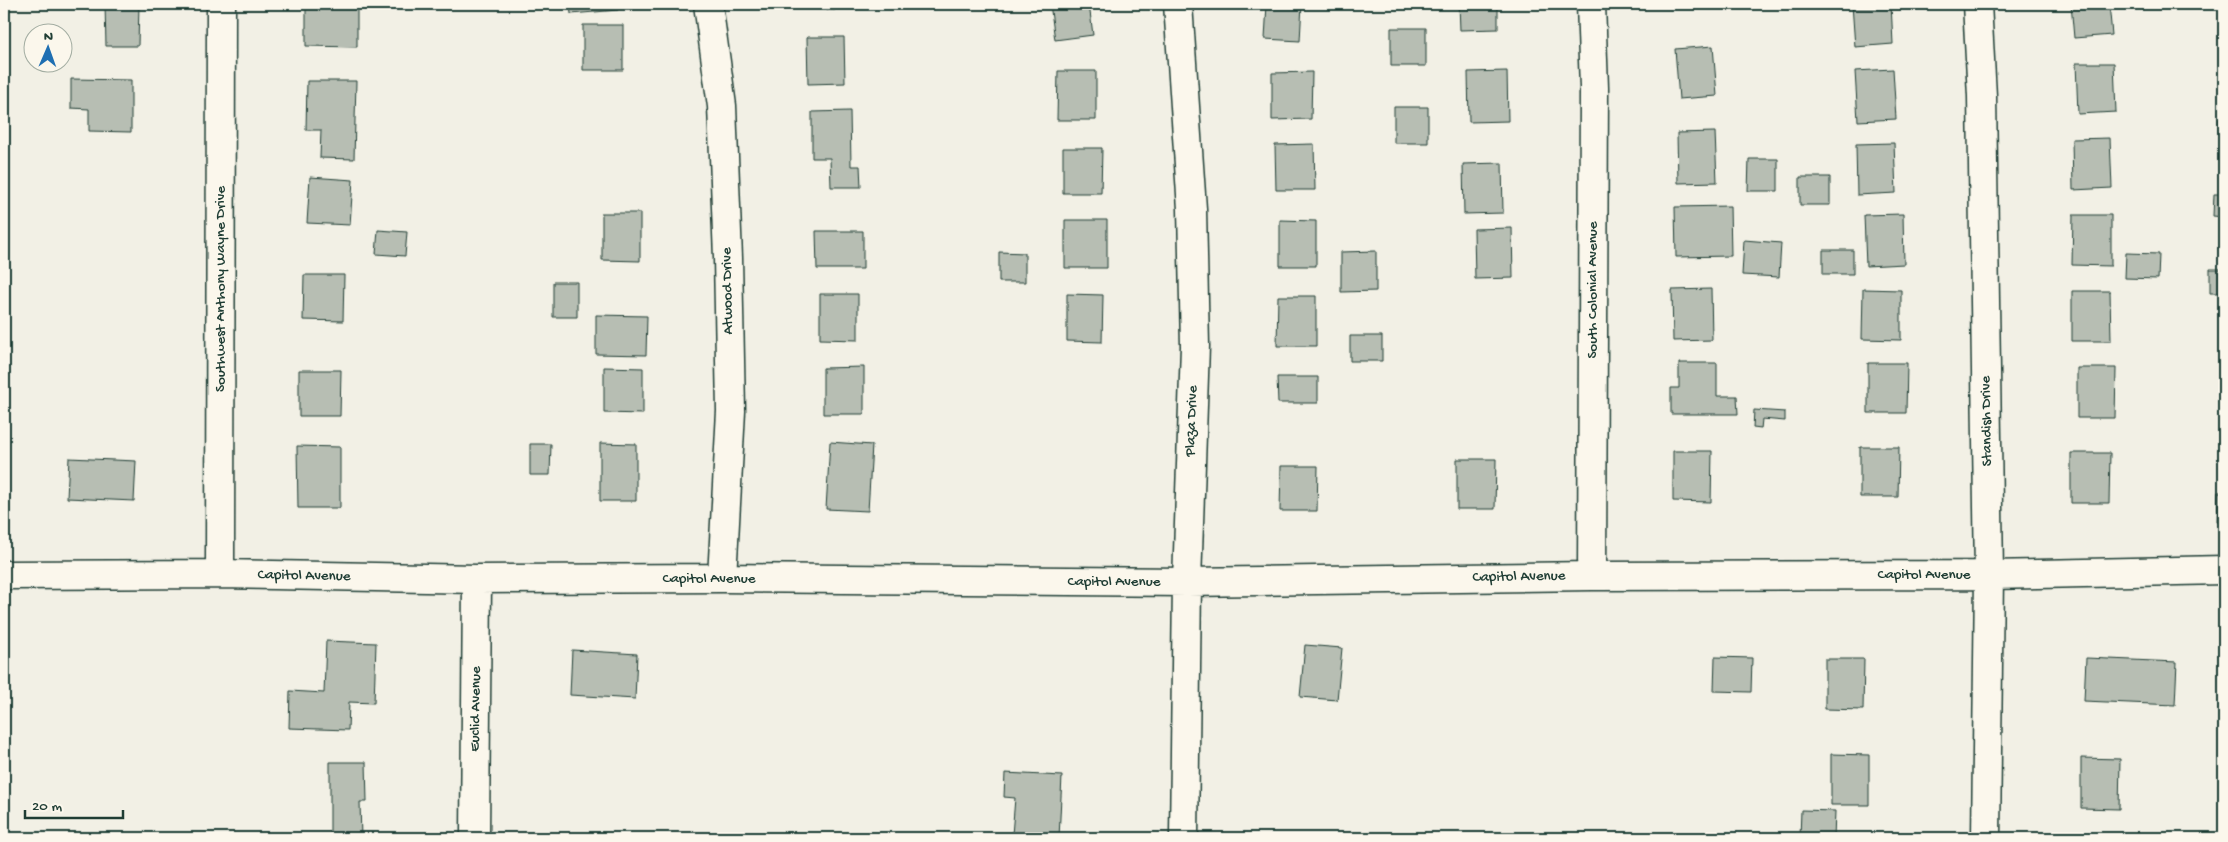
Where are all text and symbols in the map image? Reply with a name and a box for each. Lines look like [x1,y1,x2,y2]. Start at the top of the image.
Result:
north arrow [22,22,72,72]
text: N [44,29,53,46]
street label: Southwest Anthony Wayne Drive [212,186,230,392]
street label: South Colonial Avenue [1584,221,1602,359]
street label: Atwood Drive [718,247,738,335]
street label: Standish Drive [1977,375,1997,466]
street label: Plaza Drive [1182,385,1202,458]
street label: Capitol Avenue [257,566,351,586]
street label: Capitol Avenue [1878,566,1971,584]
street label: Capitol Avenue [1472,567,1566,587]
street label: Capitol Avenue [663,570,756,588]
street label: Capitol Avenue [1068,573,1161,591]
street label: Euclid Avenue [466,666,486,752]
scale bar [25,787,122,819]
text: 20 m [32,798,62,816]

